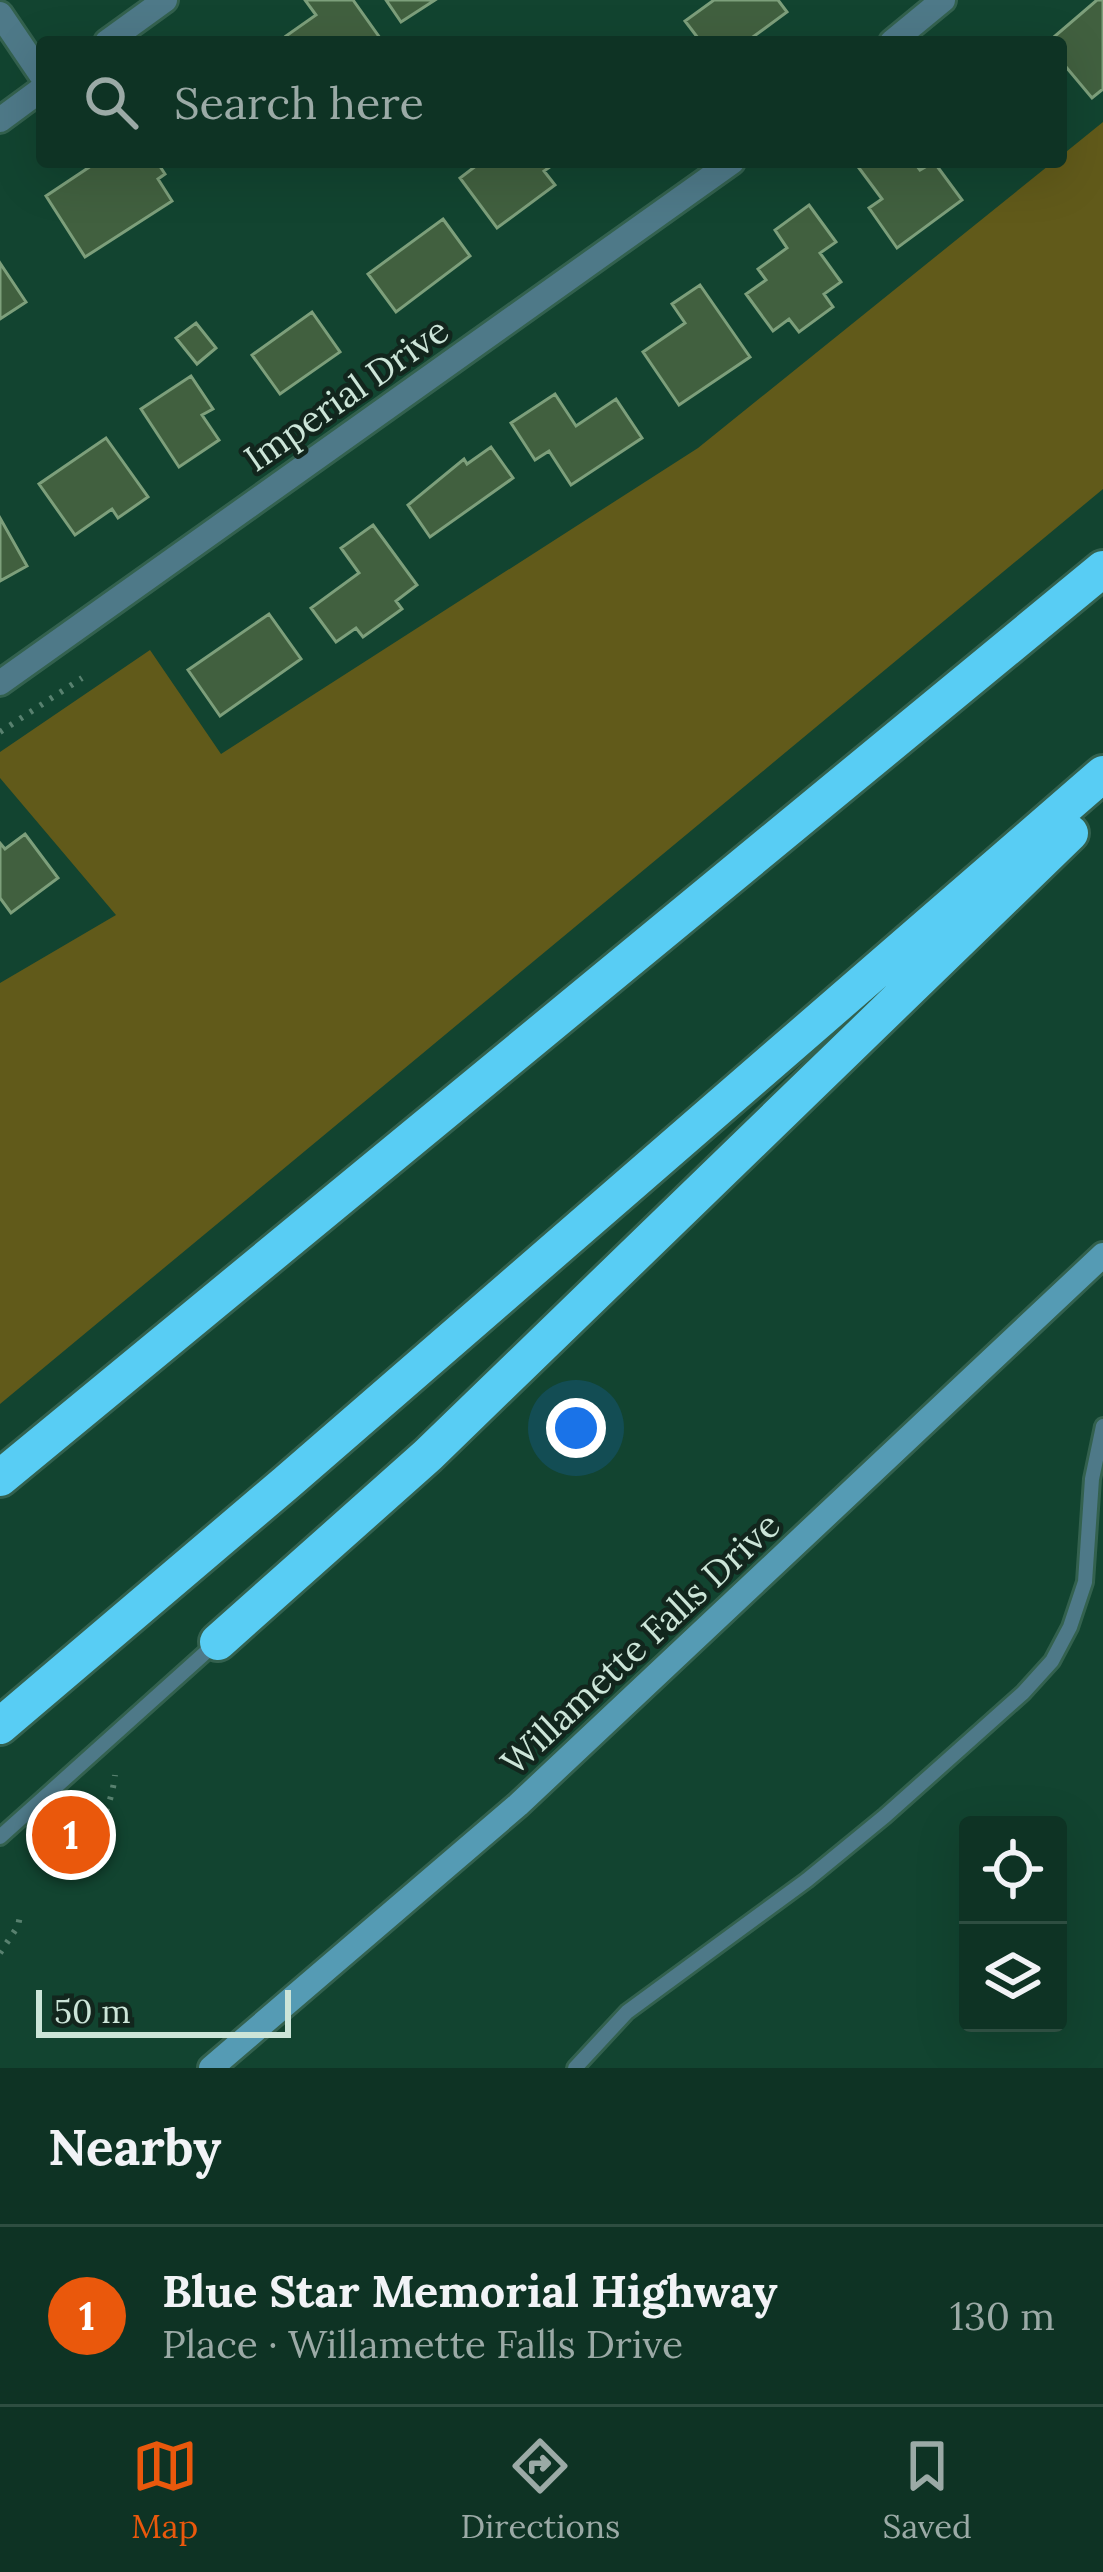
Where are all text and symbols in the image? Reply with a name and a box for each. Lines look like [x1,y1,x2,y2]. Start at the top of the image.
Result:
search box [36,36,1067,168]
icon: search [78,69,144,135]
text: Search here [174,74,424,131]
street label: Imperial Drive [235,307,457,481]
your location [546,1398,606,1458]
street label: Willamette Falls Drive [491,1502,789,1784]
pin: 1 [32,1790,110,1880]
map controls [959,1816,1067,2032]
button: locate [959,1816,1067,1924]
button: layers [959,1924,1067,2032]
scale bar [36,1984,291,2037]
text: 50 m [54,1990,131,2032]
text: Nearby [48,2114,221,2179]
text: Blue Star Memorial Highway [162,2262,778,2319]
text: 1 [79,2291,95,2341]
text: 130 m [950,2291,1055,2341]
text: Place · Willamette Falls Drive [162,2319,683,2369]
tab: Map [131,2433,198,2547]
tab: Directions [461,2433,620,2547]
tab: Saved [883,2433,972,2547]

